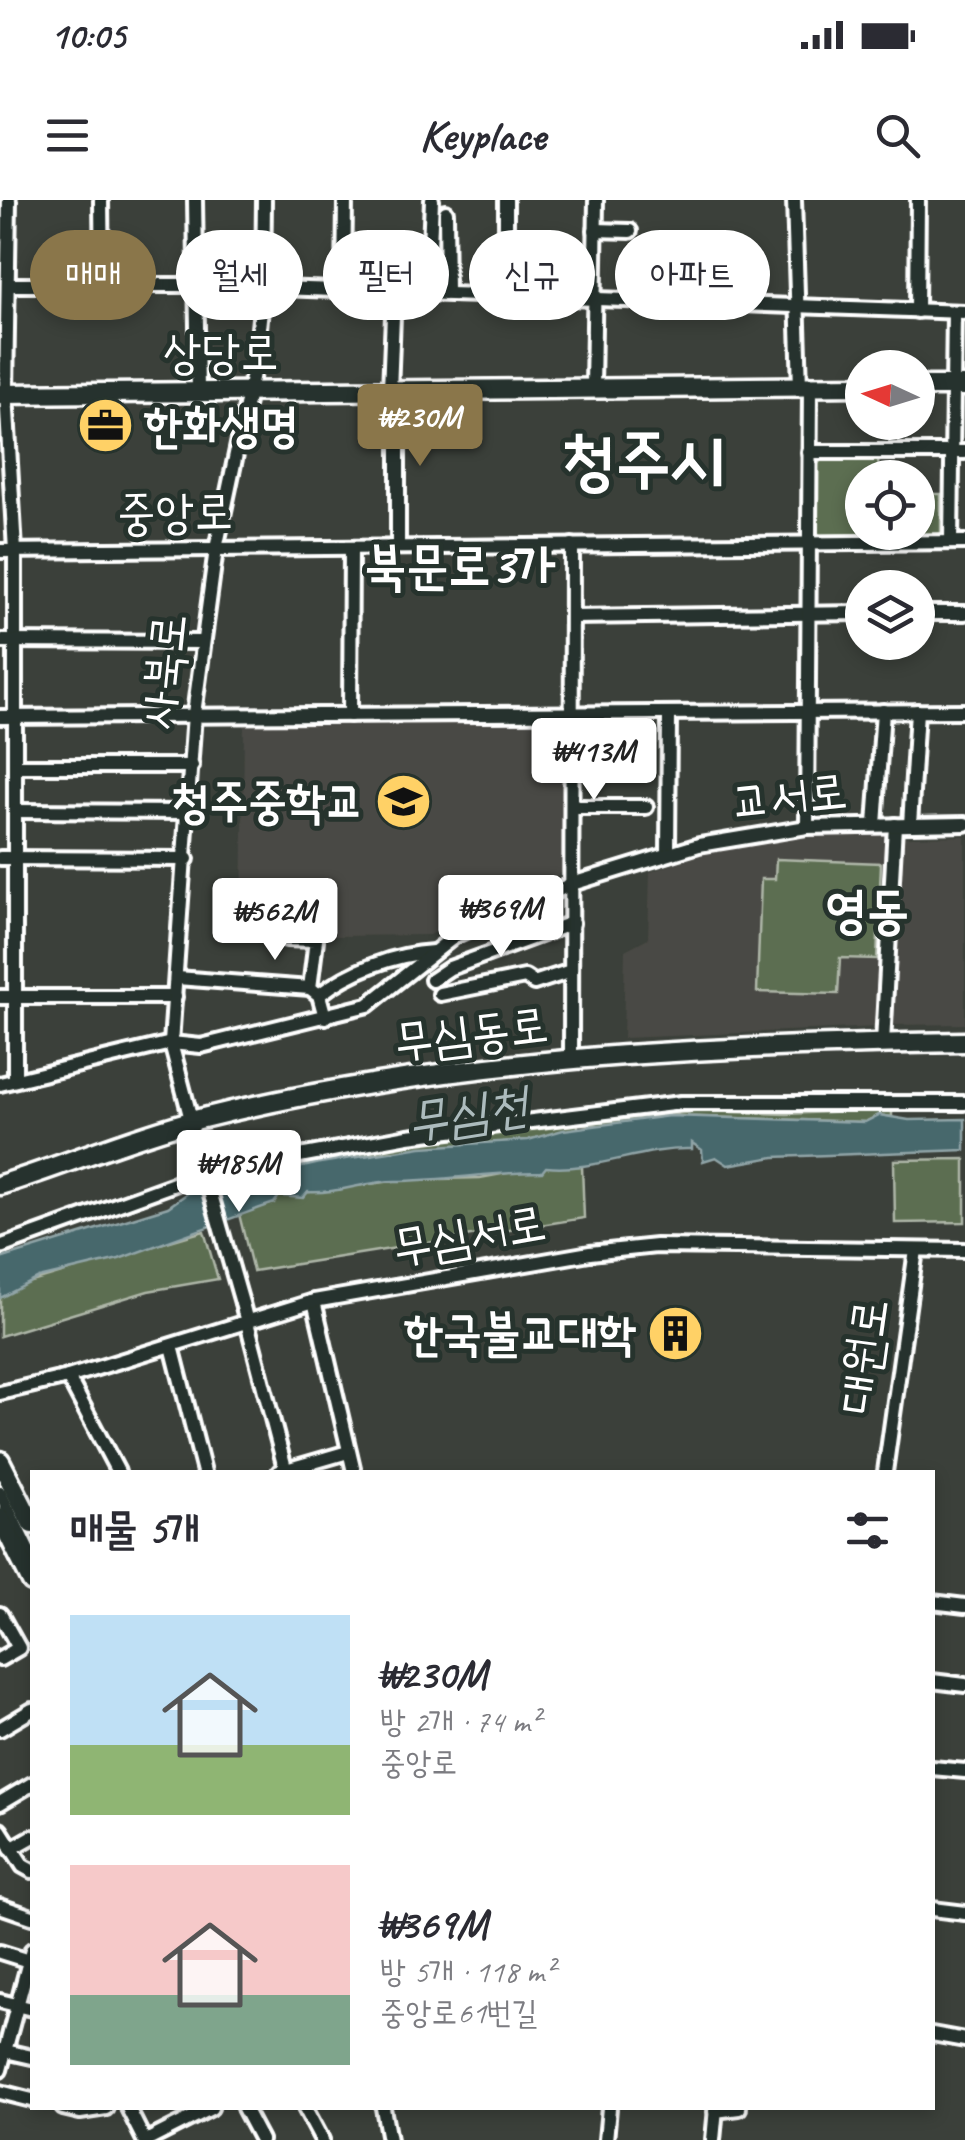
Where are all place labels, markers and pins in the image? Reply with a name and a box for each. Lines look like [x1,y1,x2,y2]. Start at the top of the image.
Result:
pin: ₩230M [350,384,490,469]
office icon: 한화생명 [75,395,135,455]
place label: 한화생명 [143,395,299,455]
pin: ₩413M [524,718,664,803]
place label: 청주중학교 [171,771,364,831]
school or university icon: 청주중학교 [373,771,433,831]
pin: ₩369M [431,875,571,960]
pin: ₩562M [205,878,345,963]
pin: ₩185M [169,1130,309,1215]
place label: 한국불교대학 [403,1303,636,1363]
building icon: 한국불교대학 [645,1303,705,1363]

